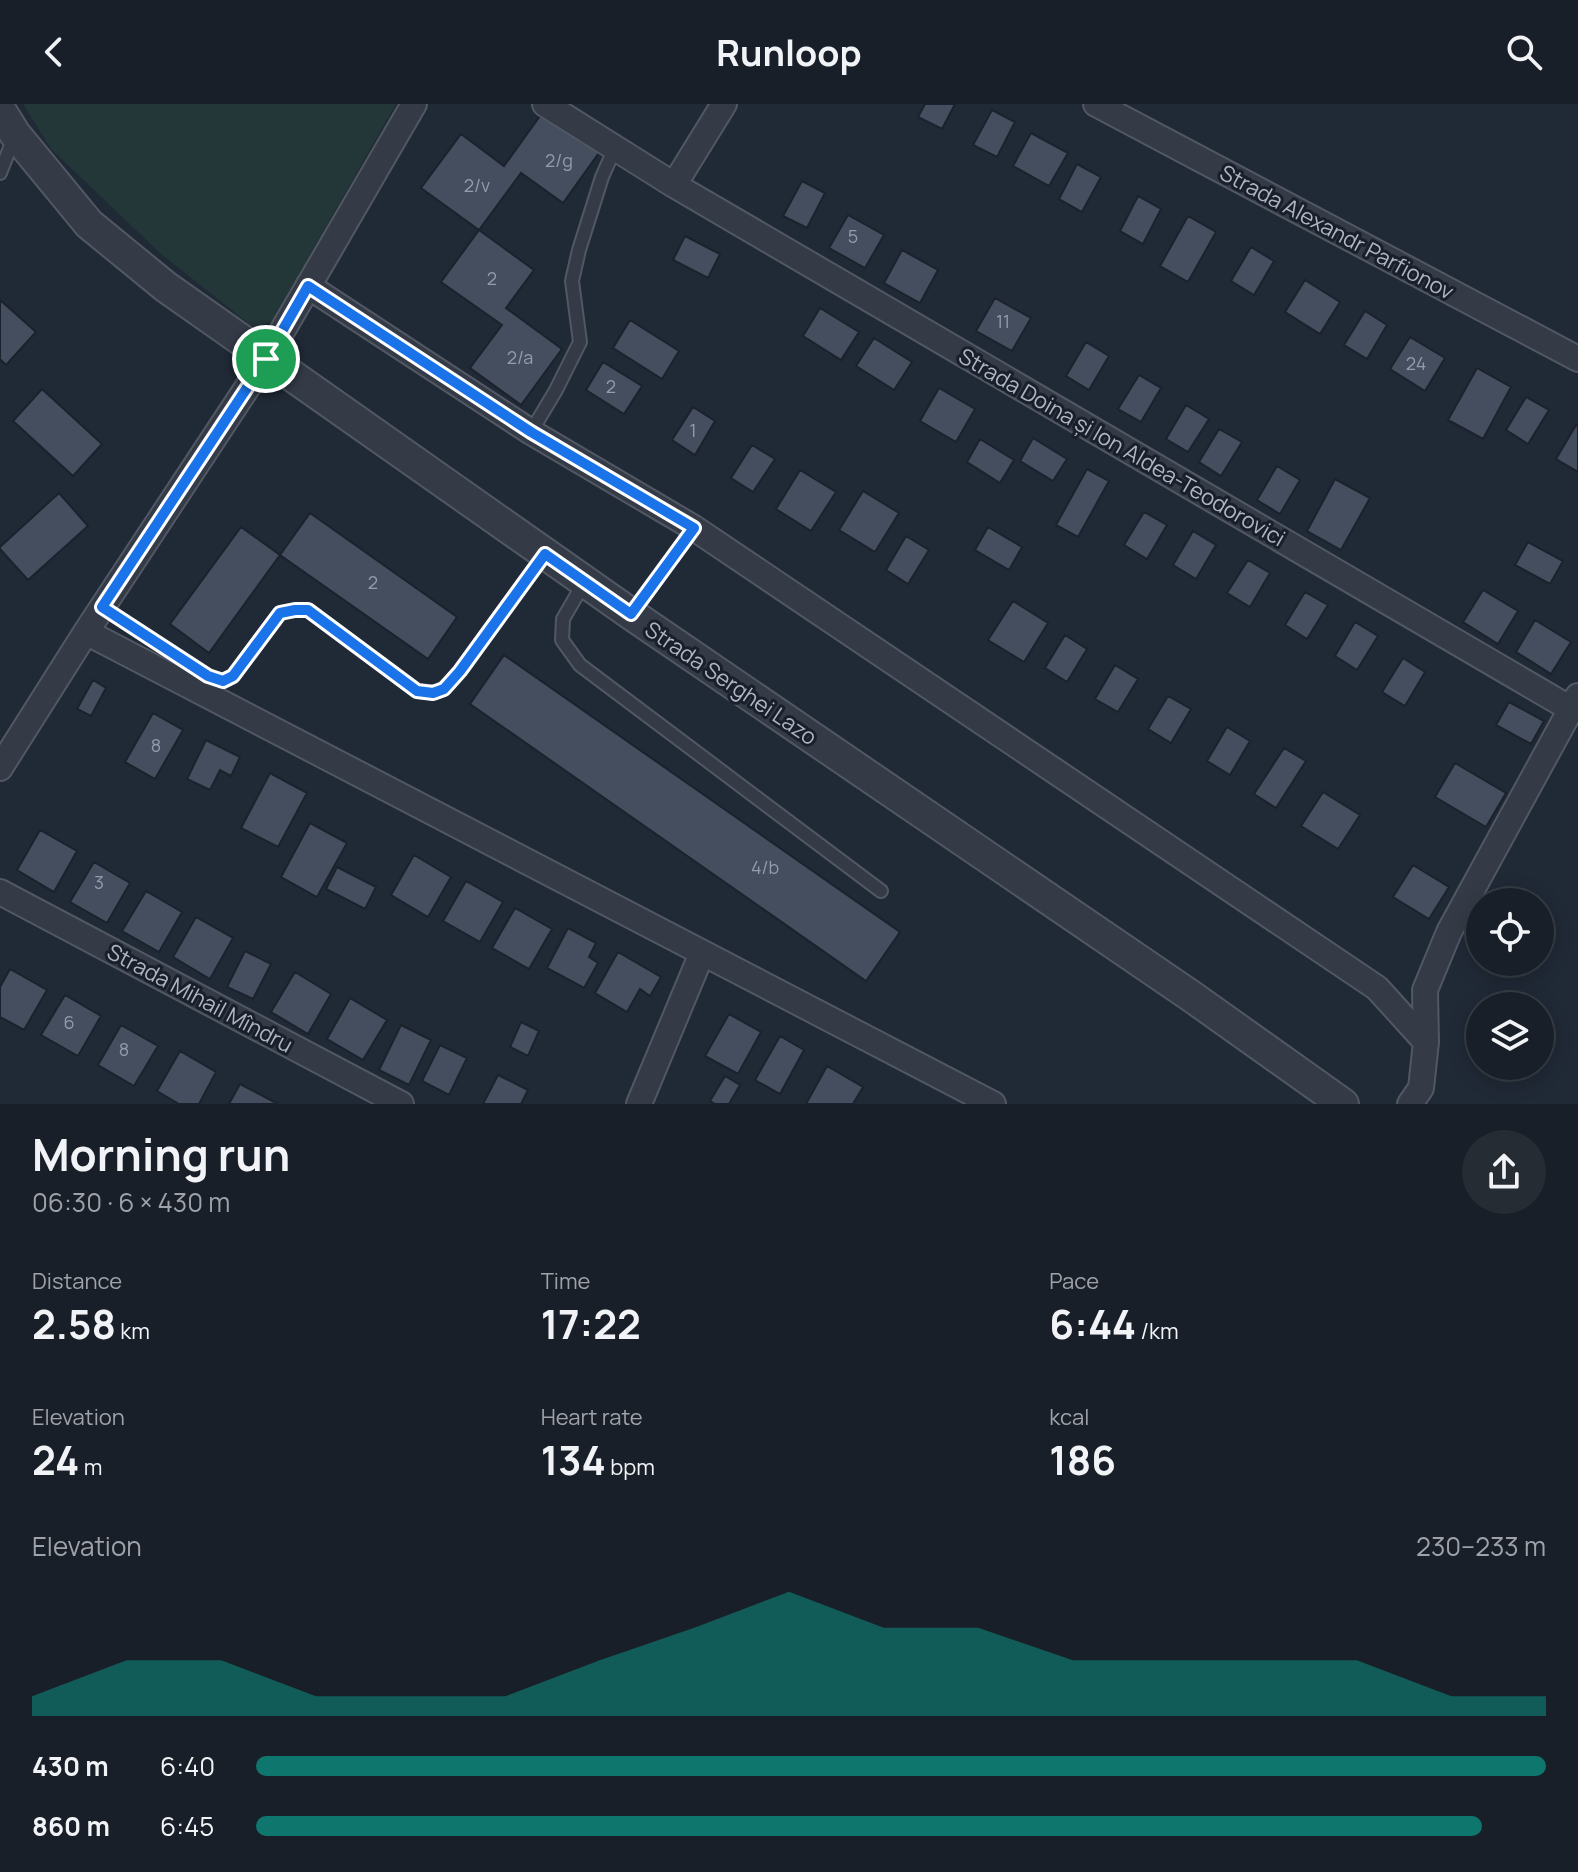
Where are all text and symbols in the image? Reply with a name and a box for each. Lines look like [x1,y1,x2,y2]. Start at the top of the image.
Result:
text: Runloop [716,28,862,77]
icon: back [32,30,76,74]
icon: search [1502,30,1546,74]
house number: 2/g [545,148,573,172]
street label: Strada Alexandr Parfionov [1215,158,1459,306]
house number: 2/v [464,173,490,197]
house number: 5 [848,224,858,248]
house number: 2 [487,266,497,290]
house number: 11 [996,309,1010,333]
pin [232,325,300,393]
icon: arrive [244,337,288,381]
street label: Strada Doina și Ion Aldea-Teodorovici [953,341,1291,553]
house number: 2/a [507,345,533,369]
house number: 24 [1406,351,1426,375]
house number: 2 [606,374,616,398]
house number: 1 [689,418,697,442]
house number: 2 [368,570,378,594]
street label: Strada Serghei Lazo [639,614,823,752]
house number: 8 [151,733,161,757]
house number: 4/b [751,855,779,879]
house number: 3 [94,870,104,894]
map controls [1466,888,1554,1080]
button: locate [1466,888,1554,976]
street label: Strada Mihail Mîndru [102,936,298,1060]
button: layers [1466,992,1554,1080]
house number: 6 [63,1010,75,1034]
house number: 8 [119,1037,129,1061]
text: Morning run [32,1124,290,1184]
button: share [1462,1130,1546,1214]
text: 06:30 · 6 × 430 m [32,1184,230,1220]
text: Distance [32,1266,122,1296]
text: Time [541,1266,590,1296]
text: Pace [1049,1266,1099,1296]
text: 2.58 [32,1296,116,1351]
text: 17:22 [541,1296,641,1351]
text: 6:44 [1049,1296,1136,1351]
text: km [116,1316,150,1346]
text: /km [1136,1316,1179,1346]
text: Elevation [32,1402,125,1432]
text: Heart rate [541,1402,643,1432]
text: kcal [1049,1402,1089,1432]
text: 24 [32,1432,79,1487]
text: 134 [541,1432,606,1487]
text: 186 [1049,1432,1116,1487]
text: m [79,1452,102,1482]
text: bpm [606,1452,655,1482]
text: Elevation [32,1528,142,1564]
text: 230–233 m [1416,1528,1546,1564]
text: 430 m [32,1748,109,1784]
text: 6:40 [160,1748,215,1784]
text: 860 m [32,1808,110,1844]
text: 6:45 [160,1808,214,1844]

